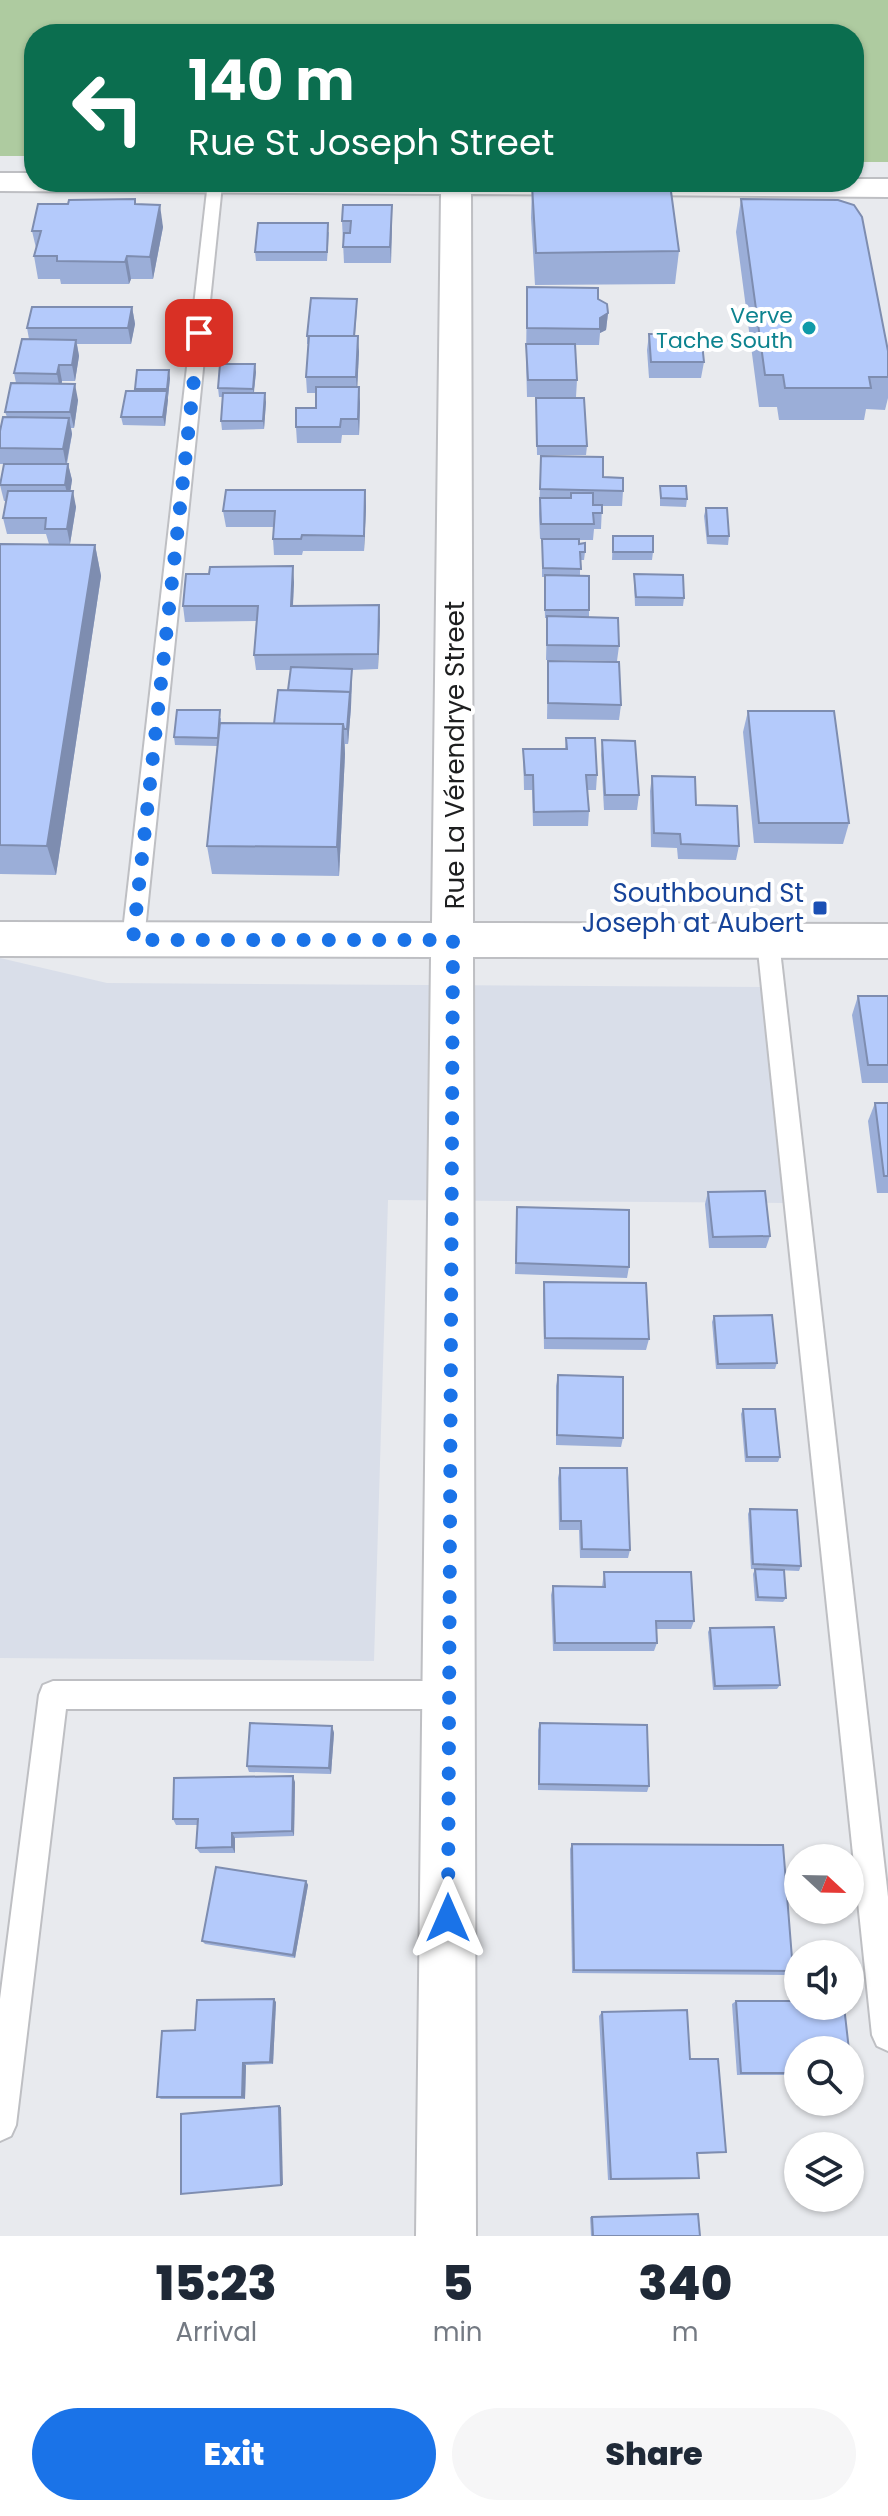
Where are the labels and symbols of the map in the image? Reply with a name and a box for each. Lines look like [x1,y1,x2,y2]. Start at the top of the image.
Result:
pin [165,299,233,367]
place label: Verve Tache South [656,300,793,356]
marker: Verve Tache South [800,319,818,337]
street label: Rue La Vérendrye Street [437,601,473,909]
place label: Southbound St Joseph at Aubert [582,875,804,941]
marker: Southbound St Joseph at Aubert [811,899,829,917]
north arrow [784,1844,864,1924]
position arrow [406,1876,490,1960]

